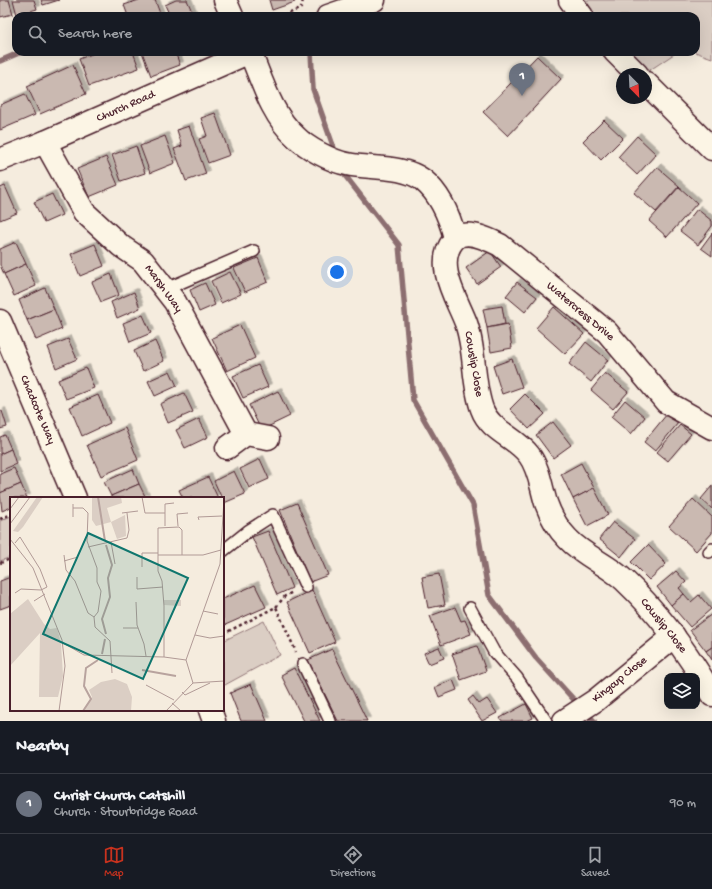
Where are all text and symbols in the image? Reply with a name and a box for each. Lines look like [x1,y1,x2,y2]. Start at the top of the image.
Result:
search box [12,12,700,56]
icon: search [26,23,48,45]
text: Search here [58,25,132,43]
pin: 1 [509,63,535,96]
north arrow [616,68,652,104]
street label: Church Road [95,88,158,126]
street label: Marsh Way [141,262,185,316]
your location [327,262,347,282]
street label: Watercress Drive [543,279,618,345]
street label: Cowslip Close [460,330,486,399]
street label: Chadcote Way [16,373,58,447]
inset map [10,497,224,711]
street label: Cowslip Close [637,596,690,657]
street label: Kingcup Close [590,653,651,706]
map controls [664,673,700,709]
button: layers [664,673,700,709]
text: Nearby [16,737,69,757]
text: Christ Church Catshill [54,787,185,805]
text: 1 [26,796,32,811]
text: 90 m [670,796,696,811]
text: Church · Stourbridge Road [54,805,197,820]
tab: Map [103,844,125,880]
tab: Directions [331,844,375,880]
tab: Saved [581,844,609,880]

